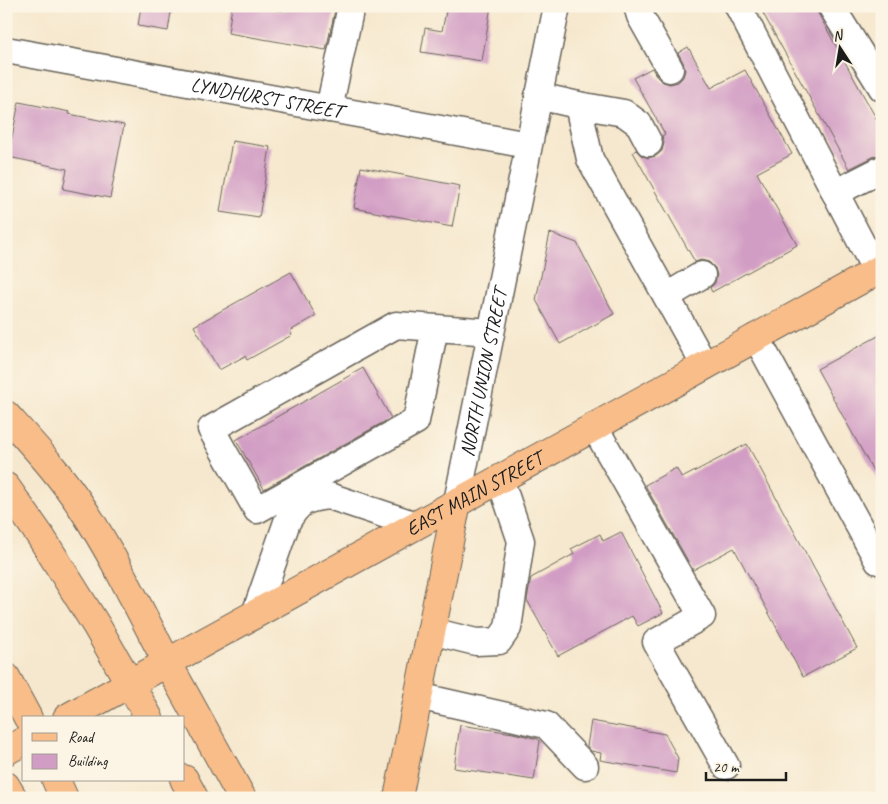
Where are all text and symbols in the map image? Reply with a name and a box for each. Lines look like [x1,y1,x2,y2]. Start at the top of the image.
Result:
north arrow [816,22,866,72]
text: N [831,26,846,45]
street label: LYNDHURST STREET [189,71,349,124]
street label: NORTH UNION STREET [454,283,513,459]
street label: EAST MAIN STREET [401,443,551,541]
legend [22,716,185,782]
text: Road [68,728,95,747]
scale bar [706,749,786,781]
text: Building [68,752,108,771]
text: 20 m [713,758,740,777]

